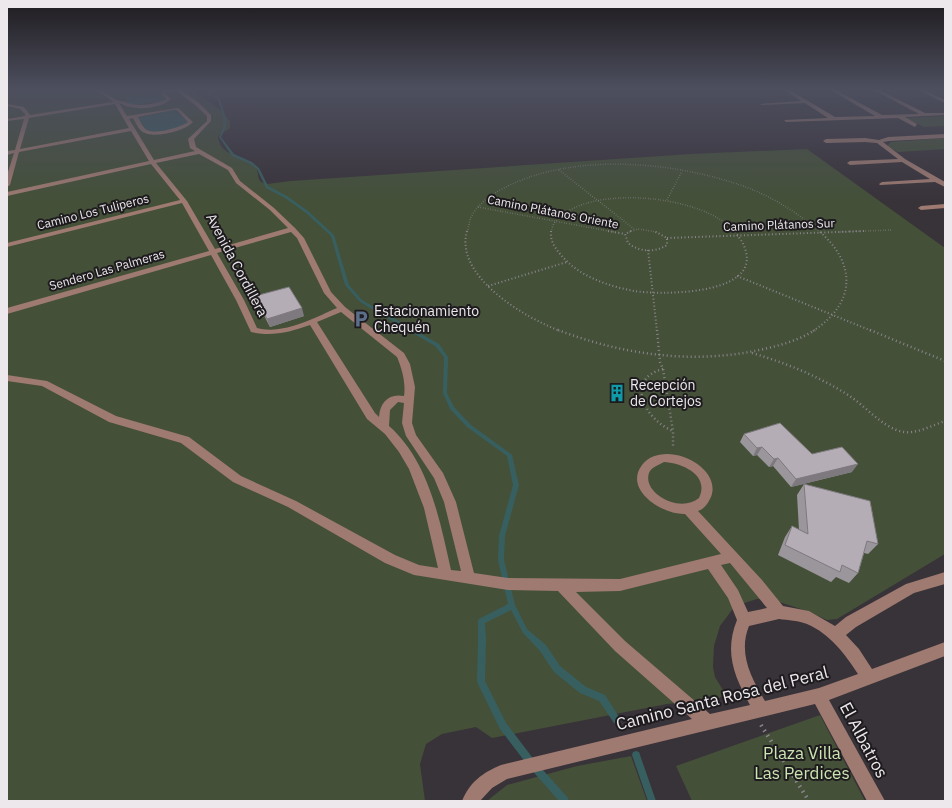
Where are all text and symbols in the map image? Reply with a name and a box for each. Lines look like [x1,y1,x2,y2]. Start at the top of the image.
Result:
street label: Camino Los Tuliperos [35,190,151,233]
street label: Camino Plátanos Oriente [486,191,620,232]
street label: Avenida Cordillera [202,210,272,320]
street label: Camino Plátanos Sur [723,215,836,234]
street label: Sendero Las Palmeras [47,246,166,293]
place label: Estacionamiento Chequén [374,302,479,336]
parking icon: Estacionamiento Chequén [351,309,371,329]
place label: Recepción de Cortejos [630,376,702,410]
building icon: Recepción de Cortejos [607,383,627,403]
street label: Camino Santa Rosa del Peral [614,661,831,735]
street label: El Albatros [835,698,893,782]
park label: Plaza Villa Las Perdices [754,742,850,784]

